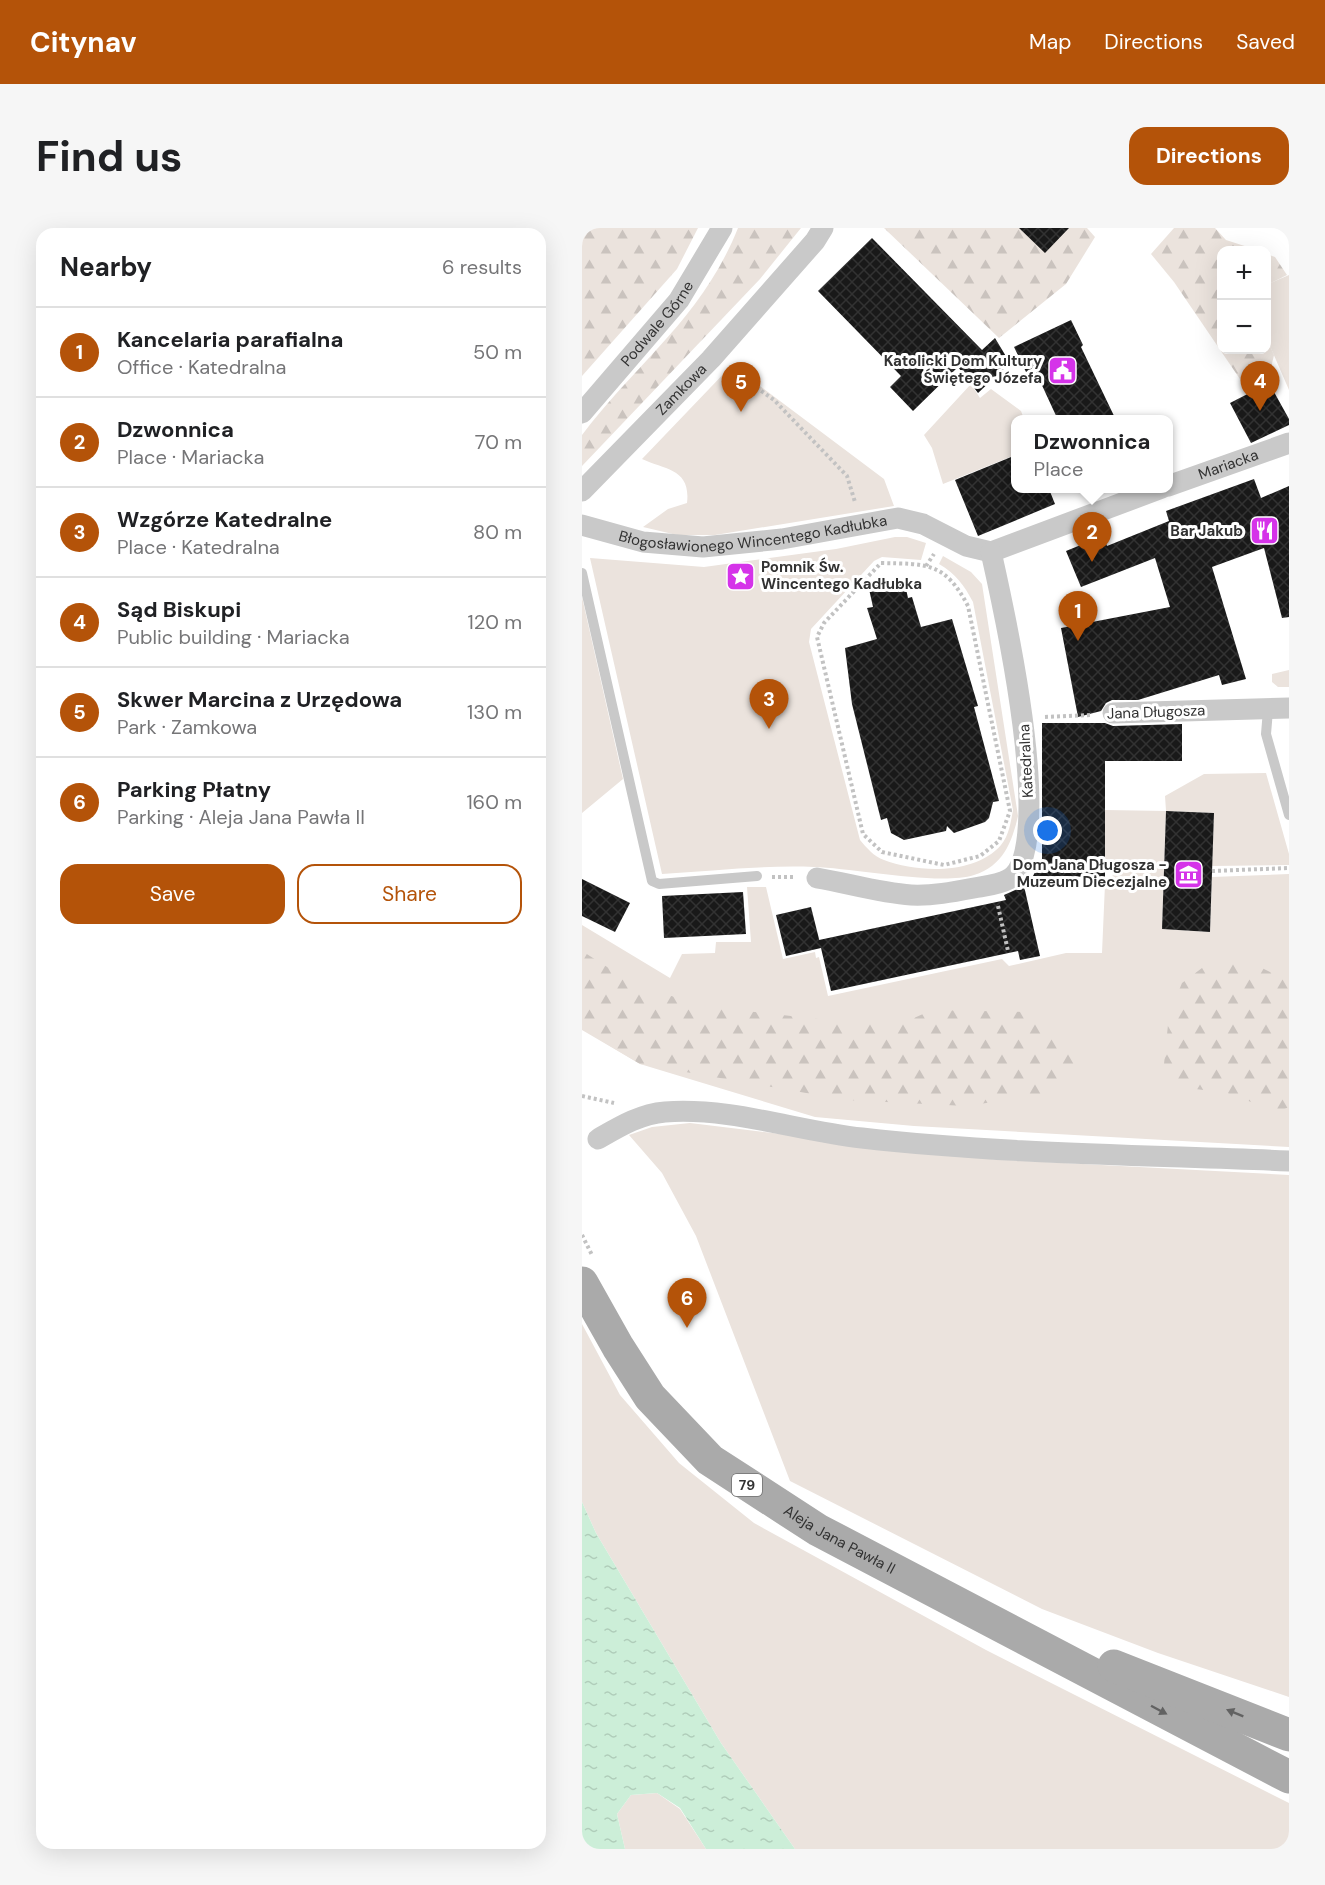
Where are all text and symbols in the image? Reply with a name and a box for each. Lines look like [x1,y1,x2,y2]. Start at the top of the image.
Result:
text: Citynav [30,24,136,61]
text: Map [1029,28,1071,56]
text: Directions [1104,28,1203,56]
text: Saved [1236,28,1295,56]
button: Directions [1129,127,1289,185]
text: Find us [36,129,182,184]
map controls [1217,246,1271,354]
button: + [1217,246,1271,300]
text: Nearby [60,250,152,284]
text: 6 results [442,254,522,280]
street label: Podwale Górne [616,277,698,371]
button: − [1217,300,1271,354]
text: Kancelaria parafialna [117,325,343,354]
text: 1 [76,339,83,365]
text: 50 m [473,339,522,365]
place label: Katolicki Dom Kultury Świętego Józefa [884,351,1042,388]
text: Office · Katedralna [117,354,286,380]
public building icon: Katolicki Dom Kultury Świętego Józefa [1047,354,1079,386]
street label: Zamkowa [651,359,711,420]
pin: 5 [722,362,760,412]
pin: 4 [1240,362,1280,411]
text: Dzwonnica [117,415,234,444]
popup [1011,415,1173,493]
text: Dzwonnica [1034,427,1150,456]
text: 2 [74,429,85,455]
text: 70 m [475,429,522,455]
text: Place · Mariacka [117,444,264,470]
street label: Mariacka [1196,445,1261,484]
text: Place [1034,456,1083,482]
text: Wzgórze Katedralne [117,505,332,534]
street label: Błogosławionego Wincentego Kadłubka [616,510,889,557]
pin: 2 [1072,512,1112,562]
restaurant icon: Bar Jakub [1248,515,1280,547]
text: 3 [73,519,86,545]
text: 80 m [473,519,522,545]
place label: Bar Jakub [1170,521,1243,541]
text: Place · Katedralna [117,534,280,560]
place label: Pomnik Św. Wincentego Kadłubka [761,557,922,594]
place icon: Pomnik Św. Wincentego Kadłubka [724,560,756,592]
pin: 1 [1058,592,1098,641]
text: Sąd Biskupi [117,595,241,624]
text: 4 [73,609,86,635]
text: 120 m [468,609,522,635]
text: Public building · Mariacka [117,624,350,650]
pin: 3 [750,680,789,729]
text: Skwer Marcina z Urzędowa [117,685,402,714]
text: 5 [73,699,86,725]
text: 130 m [467,699,522,725]
street label: Jana Długosza [1106,700,1206,724]
text: Park · Zamkowa [117,714,257,740]
street label: Katedralna [1014,724,1038,798]
text: Parking Płatny [117,775,271,804]
text: 6 [73,789,86,815]
text: 160 m [466,789,522,815]
text: Parking · Aleja Jana Pawła II [117,804,365,830]
your location [1033,816,1062,845]
place label: Dom Jana Długosza - Muzeum Diecezjalne [1013,855,1167,892]
museum icon: Dom Jana Długosza - Muzeum Diecezjalne [1172,858,1204,890]
button: Save [60,864,285,924]
button: Share [297,864,522,924]
pin: 6 [668,1278,706,1328]
road number: 79 [732,1474,762,1496]
street label: Aleja Jana Pawła II [780,1500,899,1579]
one-way arrow [1151,1705,1168,1714]
one-way arrow [1226,1708,1244,1717]

